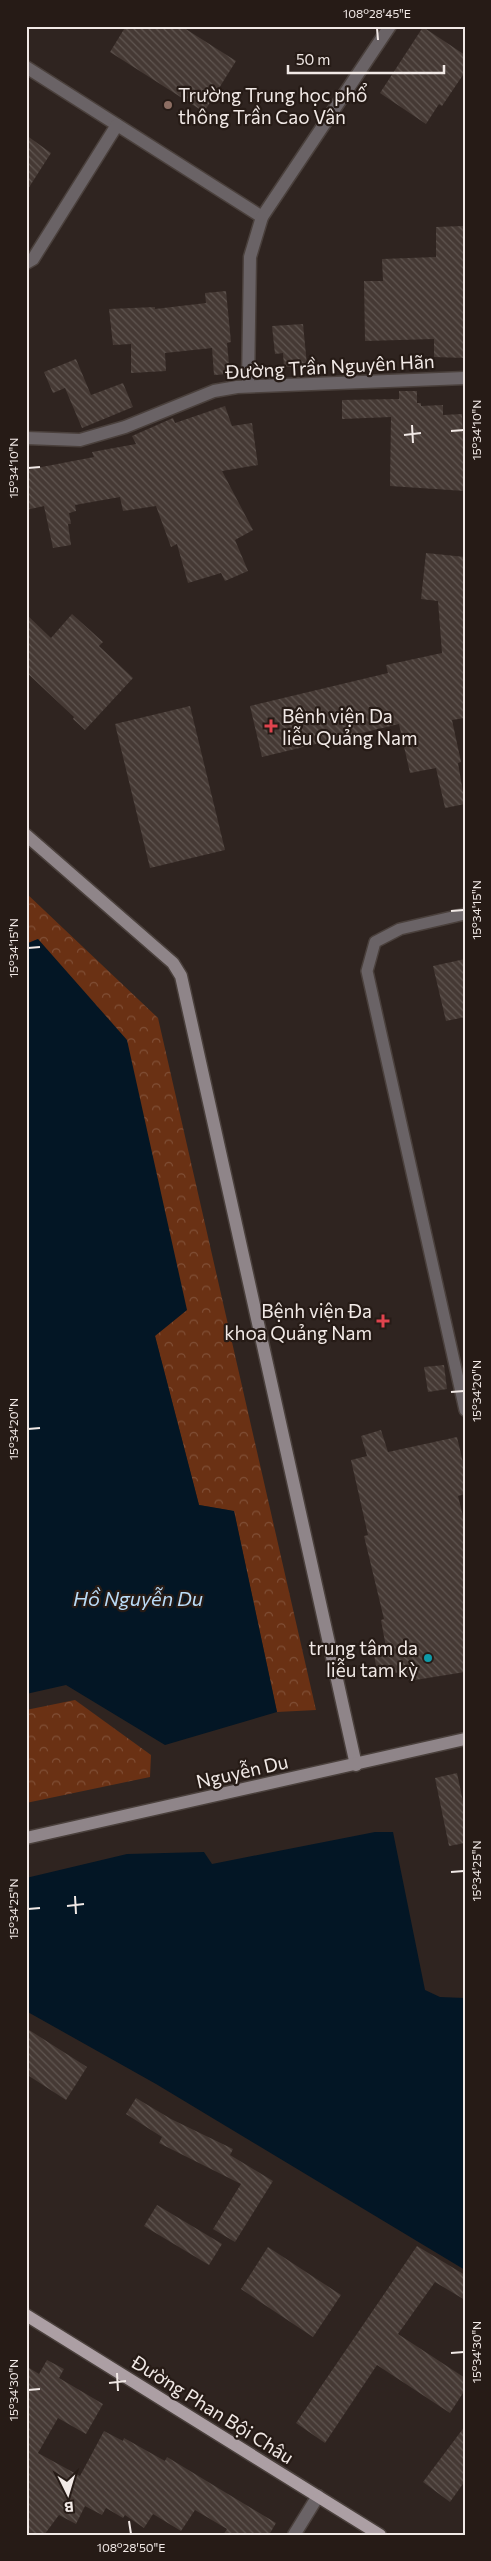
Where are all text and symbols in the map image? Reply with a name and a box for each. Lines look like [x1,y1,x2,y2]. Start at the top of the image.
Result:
text: 108°28'45"E [343,6,411,20]
scale bar [288,42,445,74]
text: 50 m [296,50,330,68]
place label: Trường Trung học phổ thông Trần Cao Vân [178,83,367,128]
marker: Trường Trung học phổ thông Trần Cao Vân [162,99,174,111]
street label: Đường Trần Nguyên Hãn [224,349,435,383]
text: 15°34'10"N [469,400,483,460]
text: 15°34'10"N [6,438,20,498]
place label: Bệnh viện Da liễu Quảng Nam [282,704,418,749]
marker: Bệnh viện Da liễu Quảng Nam [264,719,278,733]
text: 15°34'15"N [469,880,483,940]
text: 15°34'15"N [6,918,20,978]
place label: Bệnh viện Đa khoa Quảng Nam [224,1299,372,1344]
marker: Bệnh viện Đa khoa Quảng Nam [376,1314,390,1328]
text: 15°34'20"N [469,1360,483,1422]
text: 15°34'20"N [6,1398,20,1460]
water label: Hồ Nguyễn Du [73,1586,203,1610]
place label: trung tâm da liễu tam kỳ [308,1636,418,1681]
marker: trung tâm da liễu tam kỳ [422,1652,434,1664]
street label: Nguyễn Du [194,1749,290,1793]
text: 15°34'25"N [469,1840,483,1902]
text: 15°34'25"N [6,1878,20,1940]
text: 15°34'30"N [469,2321,483,2383]
street label: Đường Phan Bội Châu [127,2349,298,2468]
text: 15°34'30"N [6,2359,20,2421]
north arrow [42,2468,92,2518]
text: B [64,2499,75,2516]
text: 108°28'50"E [97,2540,165,2554]

